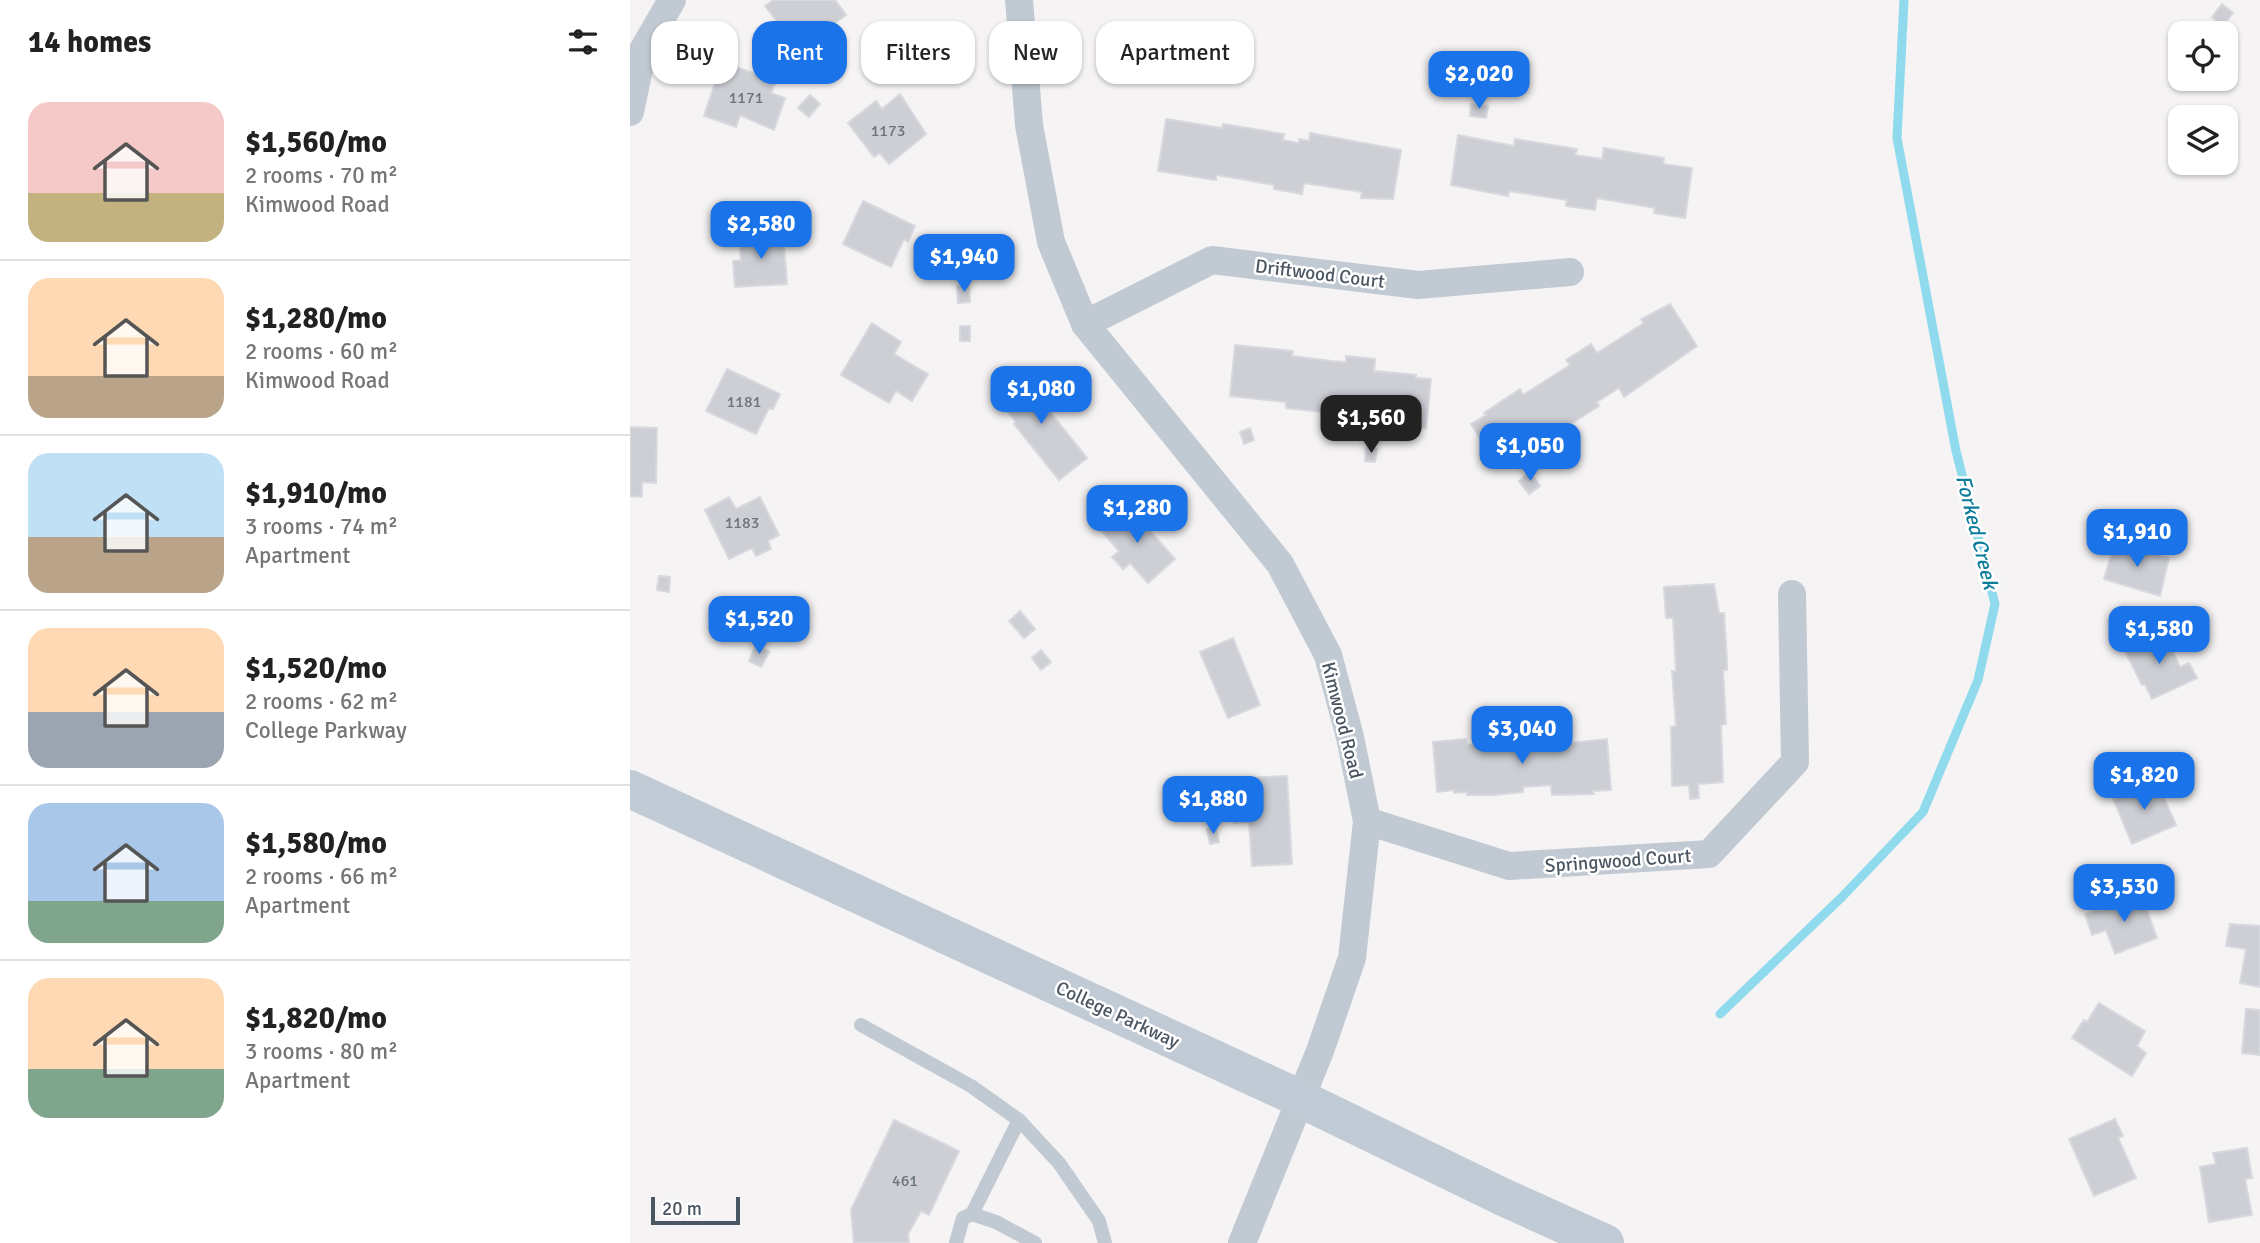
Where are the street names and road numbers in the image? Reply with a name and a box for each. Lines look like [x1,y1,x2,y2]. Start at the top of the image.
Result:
street label: Driftwood Court [1254,254,1386,294]
street label: Kimwood Road [1316,659,1368,781]
street label: Springwood Court [1544,844,1692,878]
street label: College Parkway [1052,976,1183,1054]

